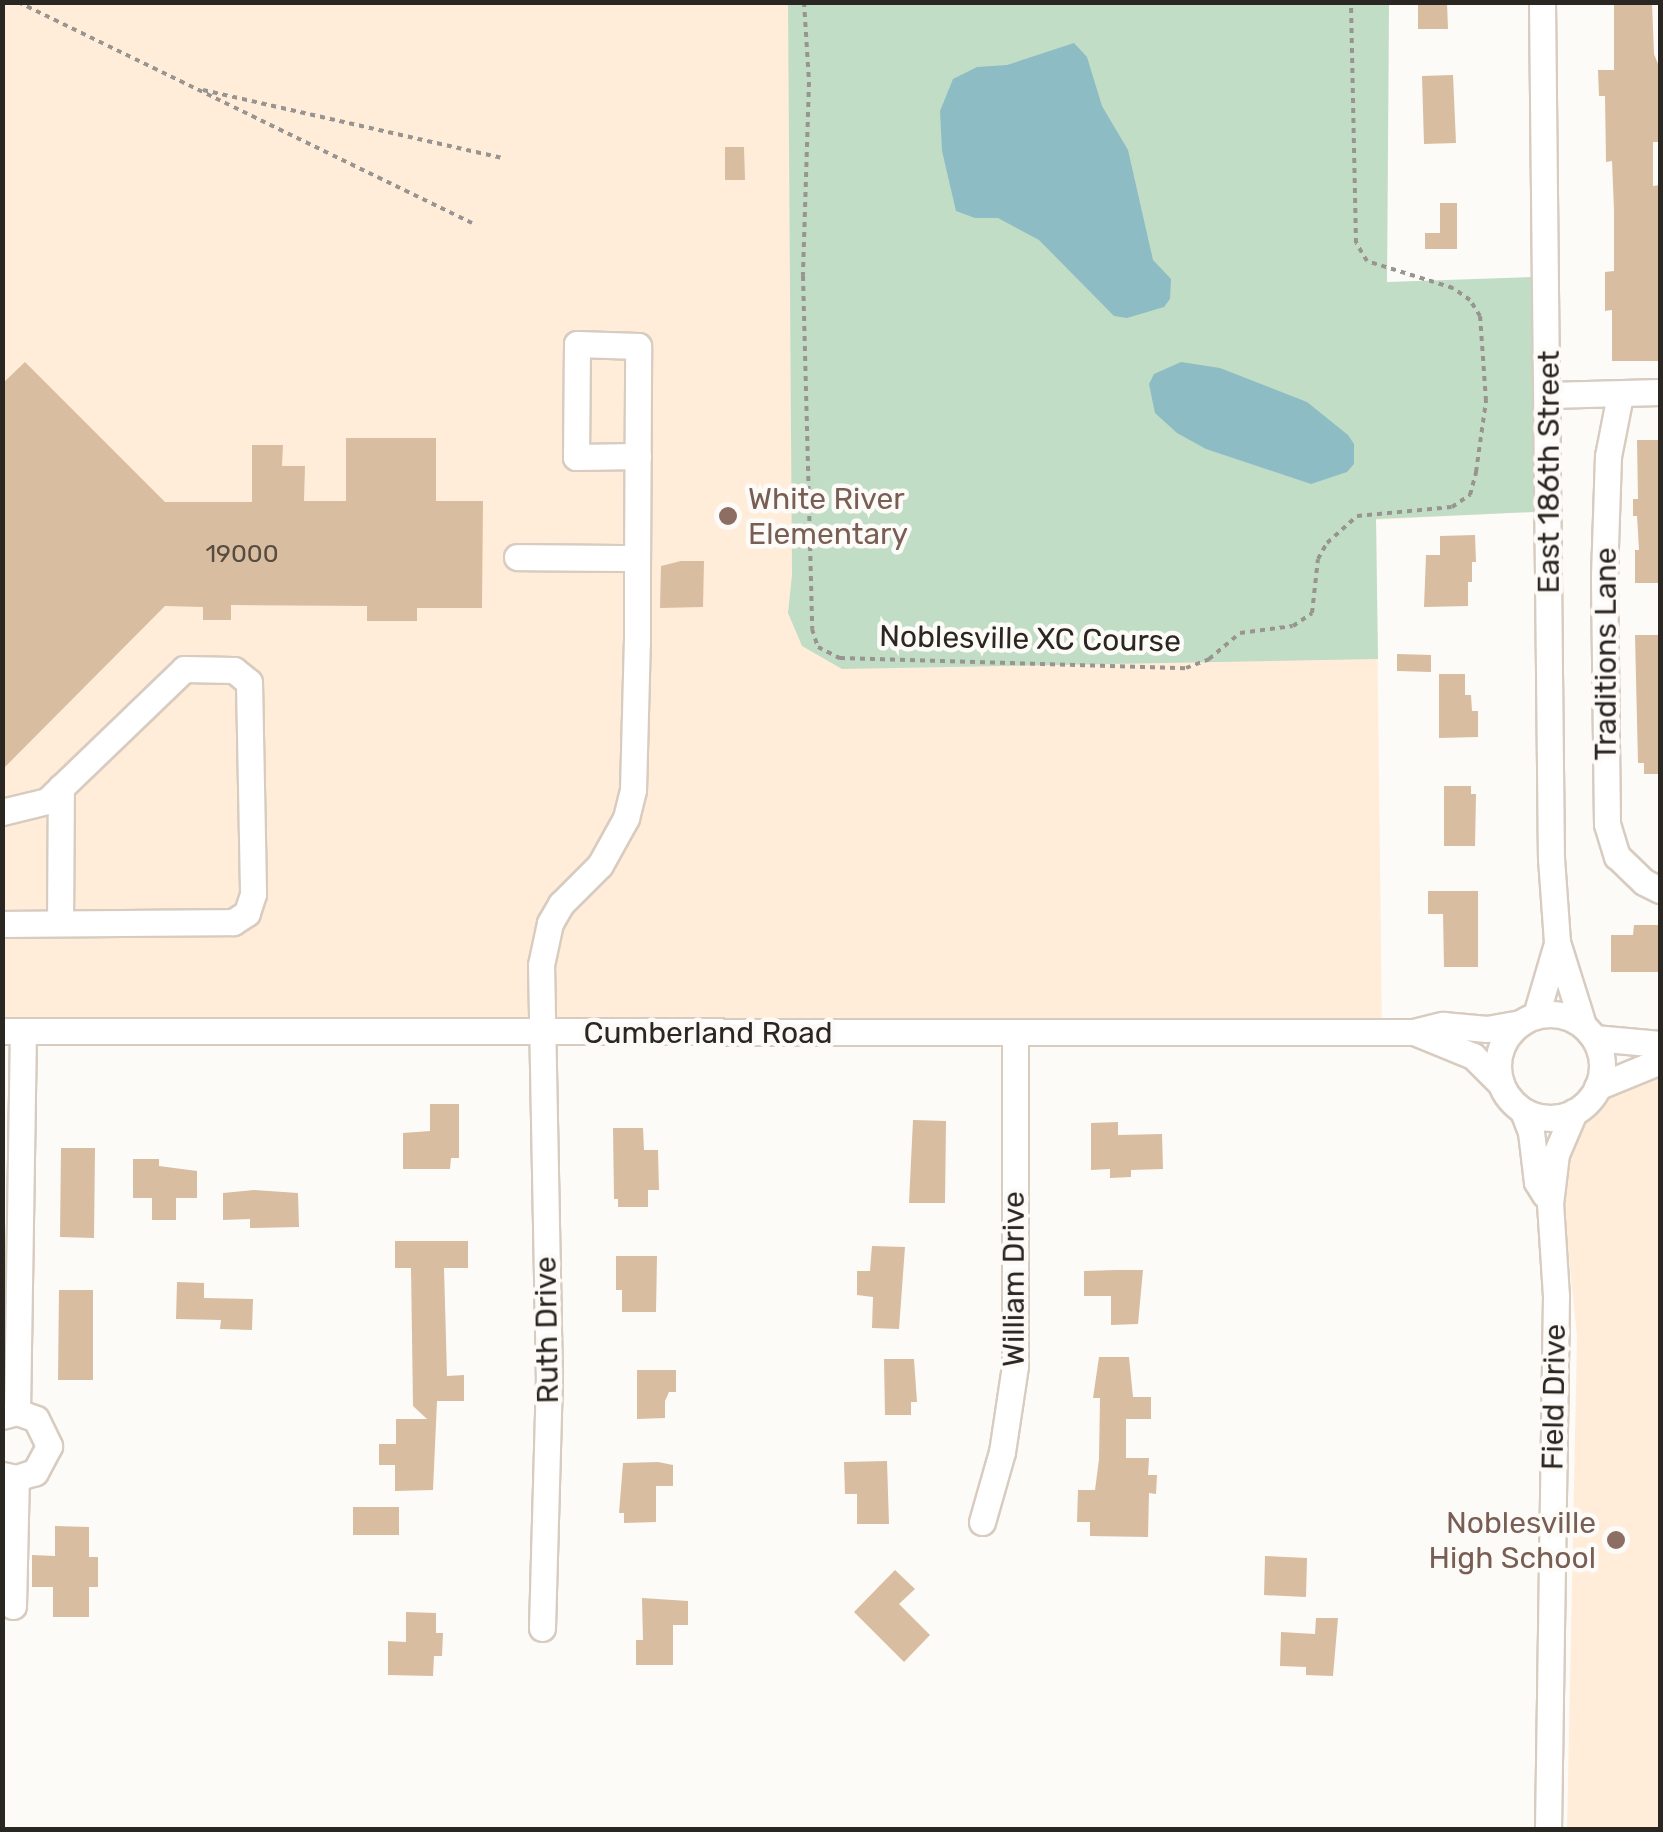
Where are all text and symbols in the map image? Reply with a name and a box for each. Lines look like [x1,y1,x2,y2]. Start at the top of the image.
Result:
street label: East 186th Street [1531,350,1567,594]
place label: White River Elementary [748,481,908,552]
marker: White River Elementary [717,505,739,527]
house number: 19000 [205,539,279,569]
street label: Traditions Lane [1588,547,1624,761]
street label: Noblesville XC Course [879,618,1181,660]
street label: Cumberland Road [583,1015,833,1051]
street label: William Drive [996,1191,1032,1367]
street label: Ruth Drive [528,1256,566,1404]
street label: Field Drive [1535,1324,1573,1470]
place label: Noblesville High School [1429,1505,1596,1576]
marker: Noblesville High School [1605,1529,1627,1551]

